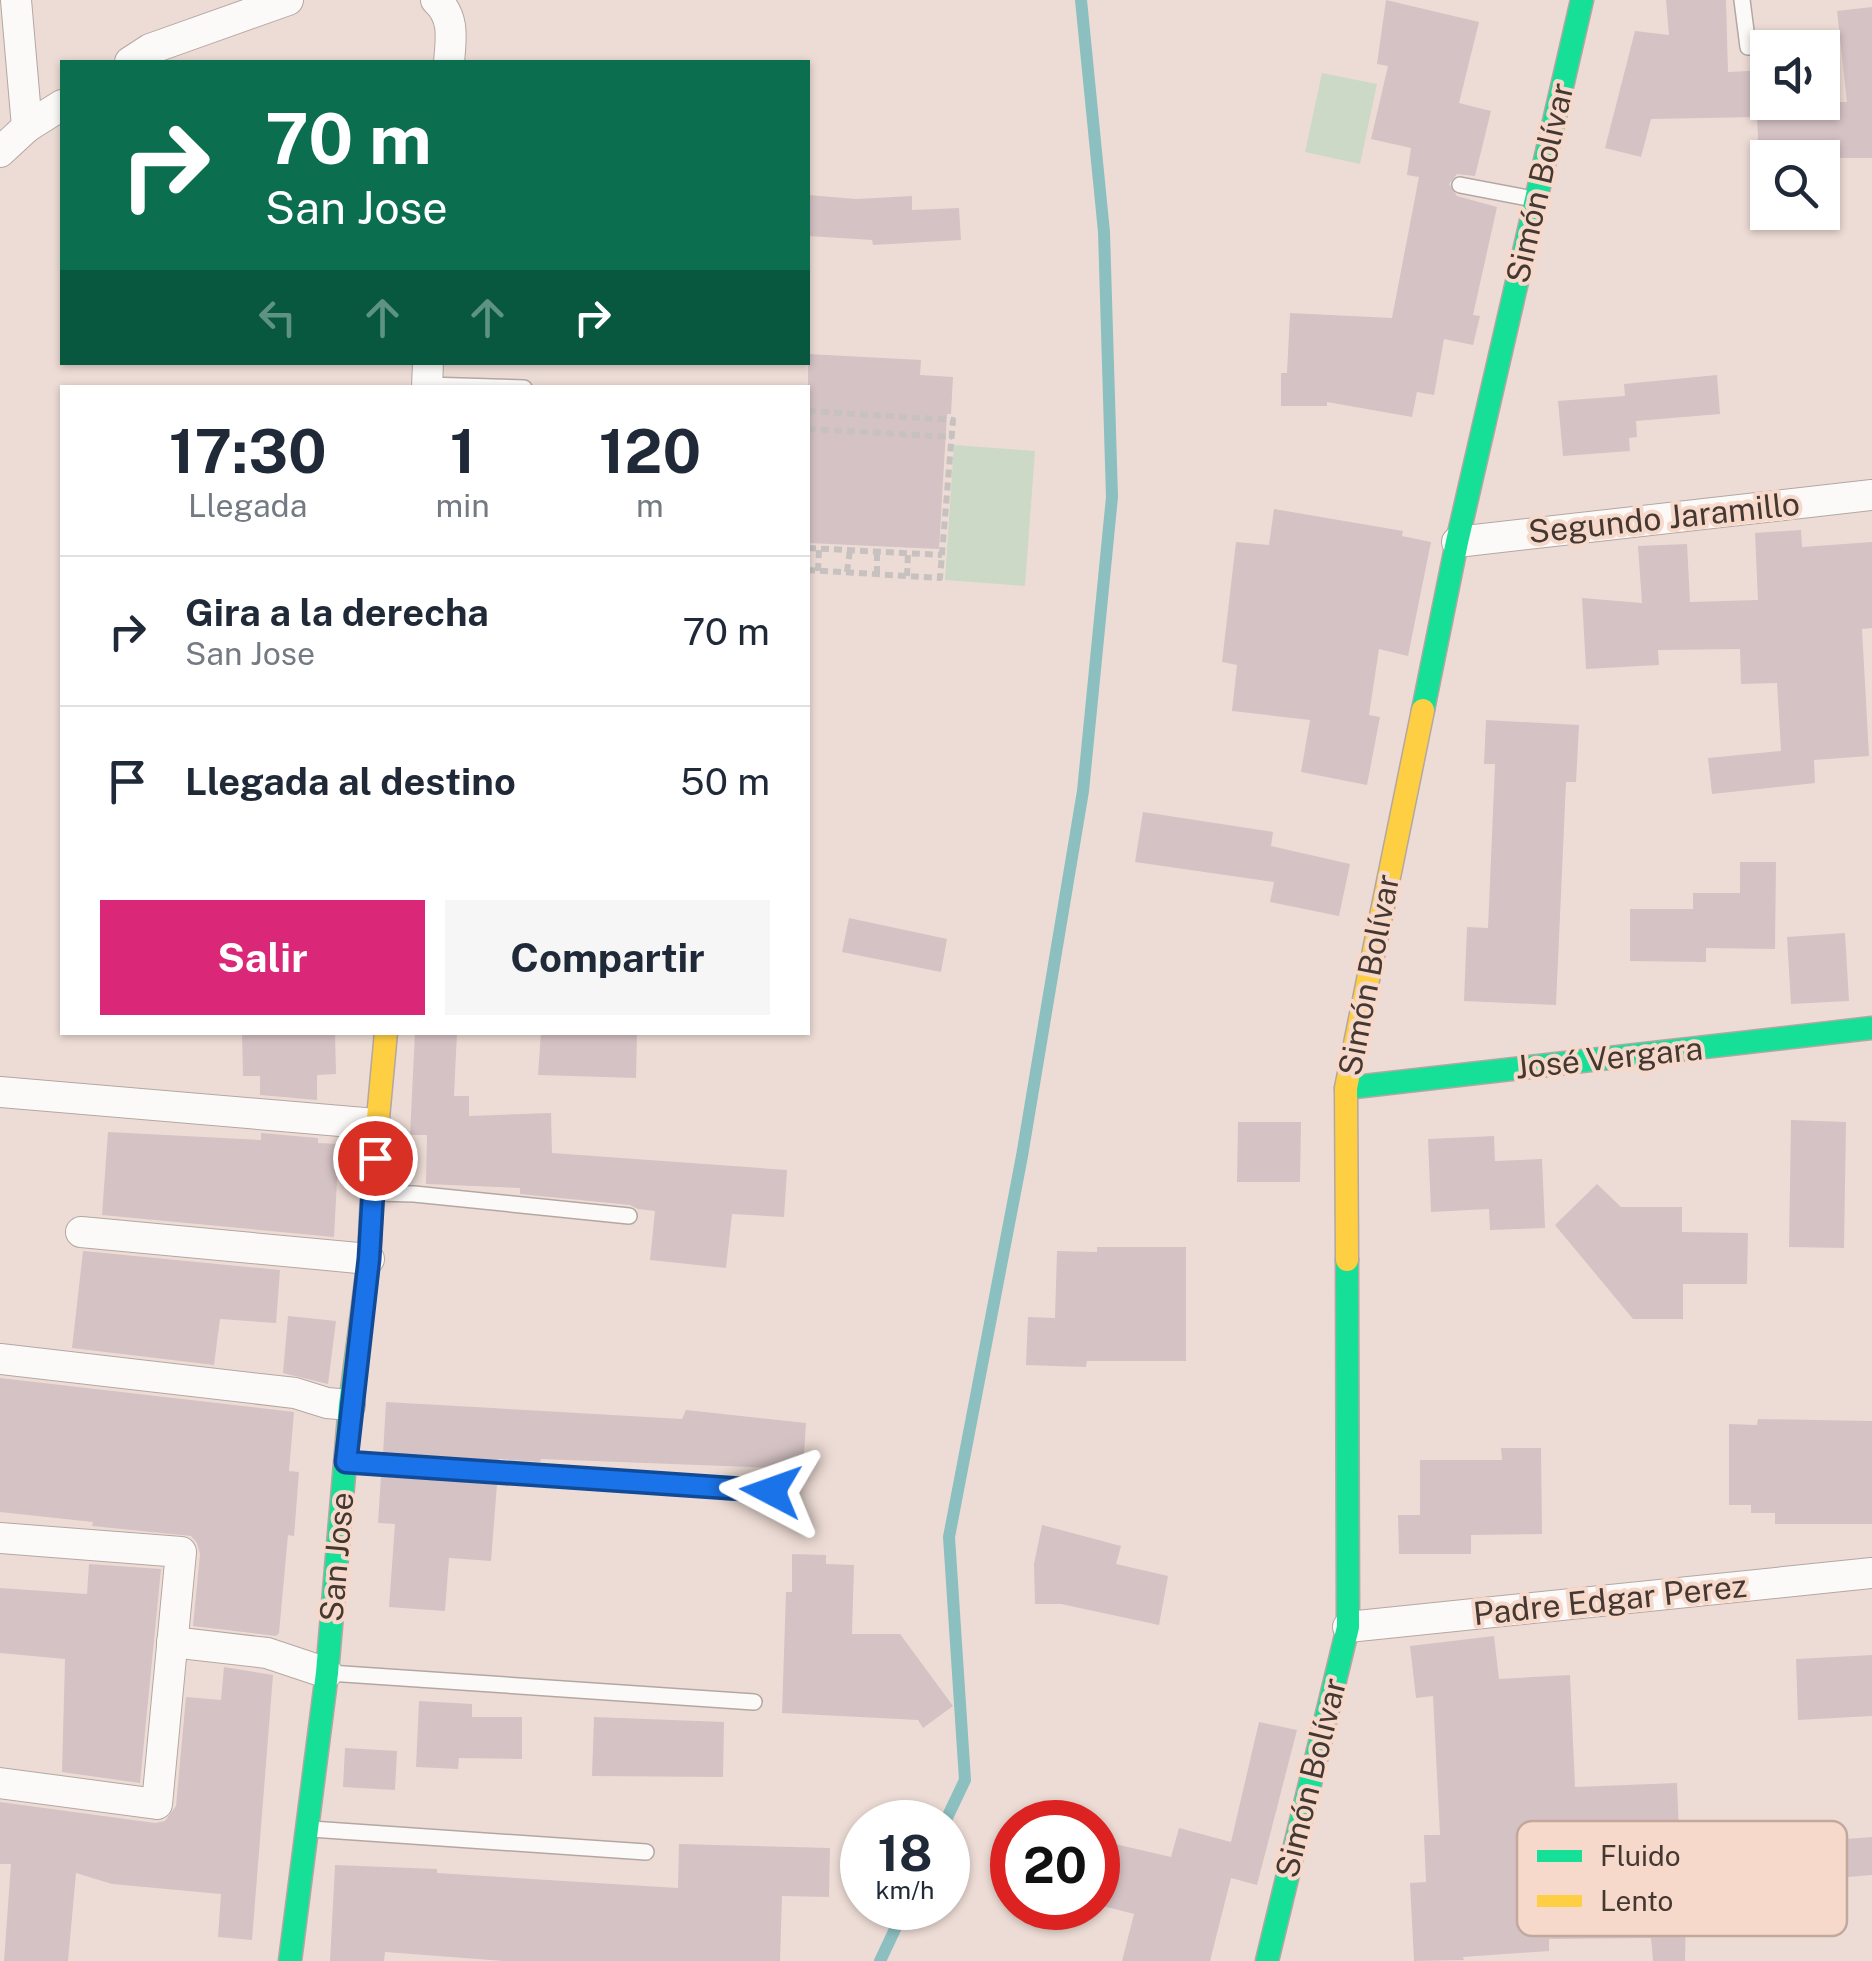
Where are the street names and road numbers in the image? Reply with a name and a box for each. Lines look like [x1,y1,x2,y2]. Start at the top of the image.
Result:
street label: Simón Bolívar [1498,79,1581,287]
street label: Segundo Jaramillo [1526,485,1801,550]
street label: Simón Bolívar [1331,871,1406,1079]
street label: José Vergara [1513,1029,1705,1086]
street label: San Jose [312,1491,361,1623]
street label: Padre Edgar Perez [1471,1567,1748,1632]
street label: Simón Bolívar [1268,1674,1353,1882]

